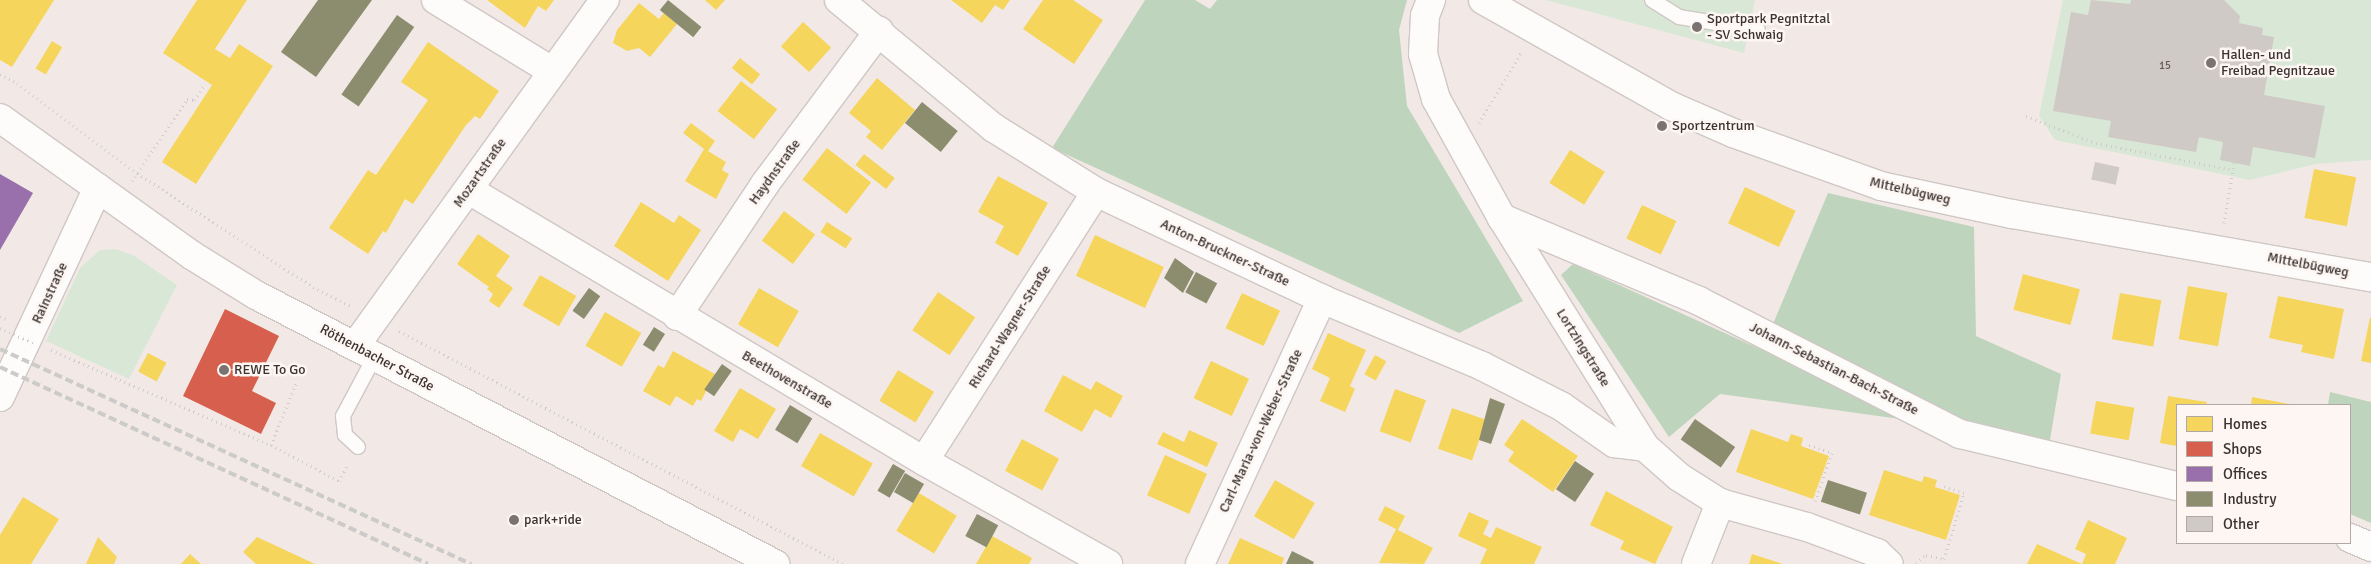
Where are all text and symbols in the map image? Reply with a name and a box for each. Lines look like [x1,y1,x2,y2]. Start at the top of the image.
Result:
place label: Sportpark Pegnitztal - SV Schwaig [1707,11,1830,44]
marker: Sportpark Pegnitztal - SV Schwaig [1691,21,1703,33]
place label: Hallen- und Freibad Pegnitzaue [2221,47,2335,80]
marker: Hallen- und Freibad Pegnitzaue [2205,57,2217,69]
house number: 15 [2159,59,2171,73]
place label: Sportzentrum [1672,118,1755,134]
marker: Sportzentrum [1656,120,1668,132]
street label: Mozartstraße [450,135,510,211]
street label: Haydnstraße [746,136,804,208]
street label: Mittelbügweg [1868,174,1952,208]
street label: Anton-Bruckner-Straße [1158,216,1292,290]
street label: Mittelbügweg [2266,249,2350,281]
street label: Rainstraße [28,260,72,326]
street label: Richard-Wagner-Straße [965,262,1055,392]
street label: Lortzingstraße [1552,306,1614,390]
street label: Johann-Sebastian-Bach-Straße [1747,319,1921,419]
street label: Röthenbacher Straße [317,321,437,395]
street label: Beethovenstraße [739,347,835,413]
street label: Carl-Maria-von-Weber-Straße [1216,347,1306,515]
place label: REWE To Go [234,362,306,378]
marker: REWE To Go [218,364,230,376]
legend [2176,404,2351,544]
text: Homes [2223,415,2267,433]
text: Shops [2223,440,2262,458]
text: Offices [2223,465,2267,483]
text: Industry [2223,490,2276,508]
place label: park+ride [524,512,582,528]
marker: park+ride [508,514,520,526]
text: Other [2223,515,2259,533]

